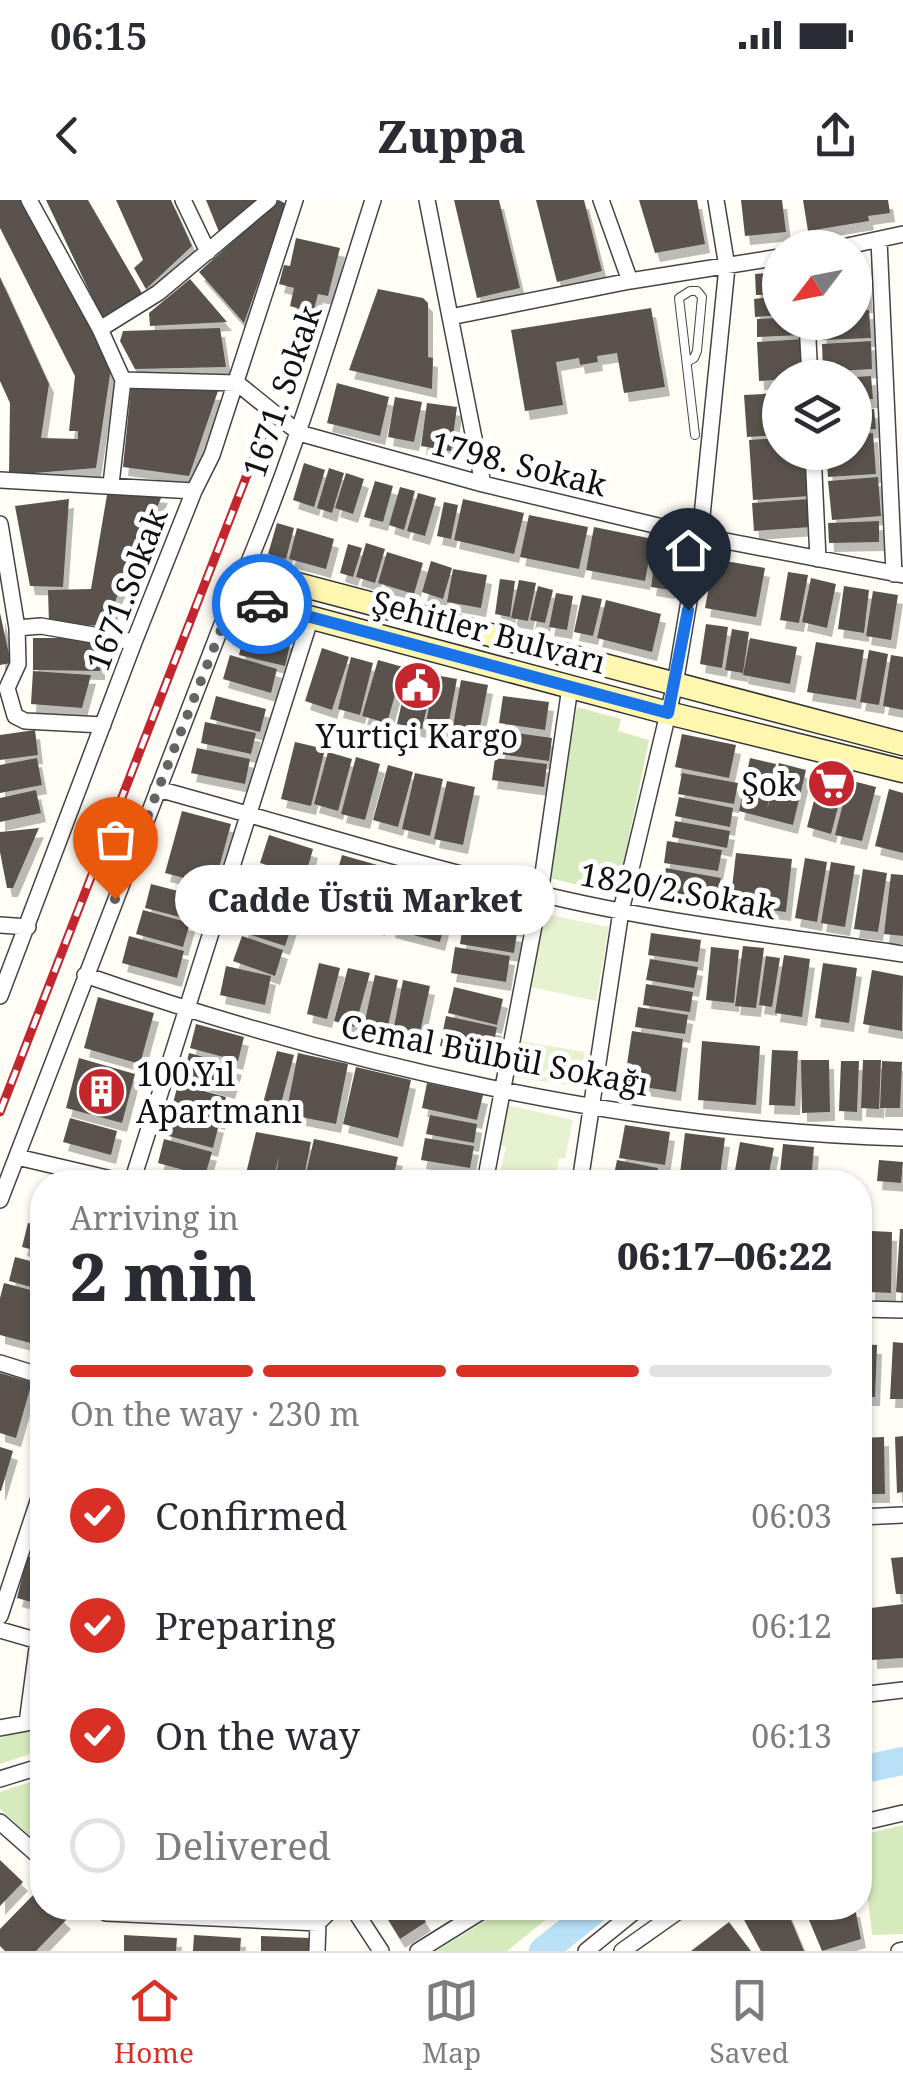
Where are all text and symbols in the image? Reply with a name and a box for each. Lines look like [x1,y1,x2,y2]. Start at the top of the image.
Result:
text: 06:15 [50,9,147,61]
text: Zuppa [377,105,526,166]
icon: back [40,108,95,163]
icon: share [808,108,863,163]
north arrow [762,230,872,340]
map controls [762,230,872,470]
street label: 1671. Sokak [231,299,331,483]
button: layers [762,360,872,470]
street label: 1798. Sokak [427,420,611,506]
street label: 1671.Sokak [75,501,177,676]
pin [646,508,731,611]
icon: home [661,523,716,578]
courier [212,554,312,654]
icon: car [235,577,290,632]
street label: Şehitler Bulvarı [368,579,610,683]
public building icon: Yurtiçi Kargo [391,659,443,711]
place label: Yurtiçi Kargo [315,714,518,757]
supermarket icon: Şok [805,757,857,809]
place label: Şok [741,762,796,805]
pin [73,797,158,900]
icon: bag [88,812,143,867]
street label: 1820/2.Sokak [577,852,779,928]
callout: Cadde Üstü Market [175,864,555,934]
text: Cadde Üstü Market [207,878,523,921]
street label: Cemal Bülbül Sokağı [337,1003,653,1105]
place label: 100.Yıl Apartmanı [136,1052,302,1132]
building icon: 100.Yıl Apartmanı [75,1065,127,1117]
text: Arriving in [70,1196,239,1239]
text: 06:17–06:22 [617,1229,832,1281]
text: 2 min [70,1232,257,1320]
text: On the way · 230 m [70,1392,360,1435]
icon: check [70,1488,125,1543]
text: Confirmed [155,1489,347,1541]
text: 06:03 [751,1494,832,1537]
icon: check [70,1598,125,1653]
text: Preparing [155,1599,336,1651]
text: 06:12 [751,1604,832,1647]
icon: check [70,1708,125,1763]
text: On the way [155,1709,360,1761]
text: 06:13 [751,1714,832,1757]
text: Delivered [155,1819,331,1871]
tab: Home [114,1973,194,2071]
tab: Map [422,1973,481,2071]
tab: Saved [710,1973,789,2071]

